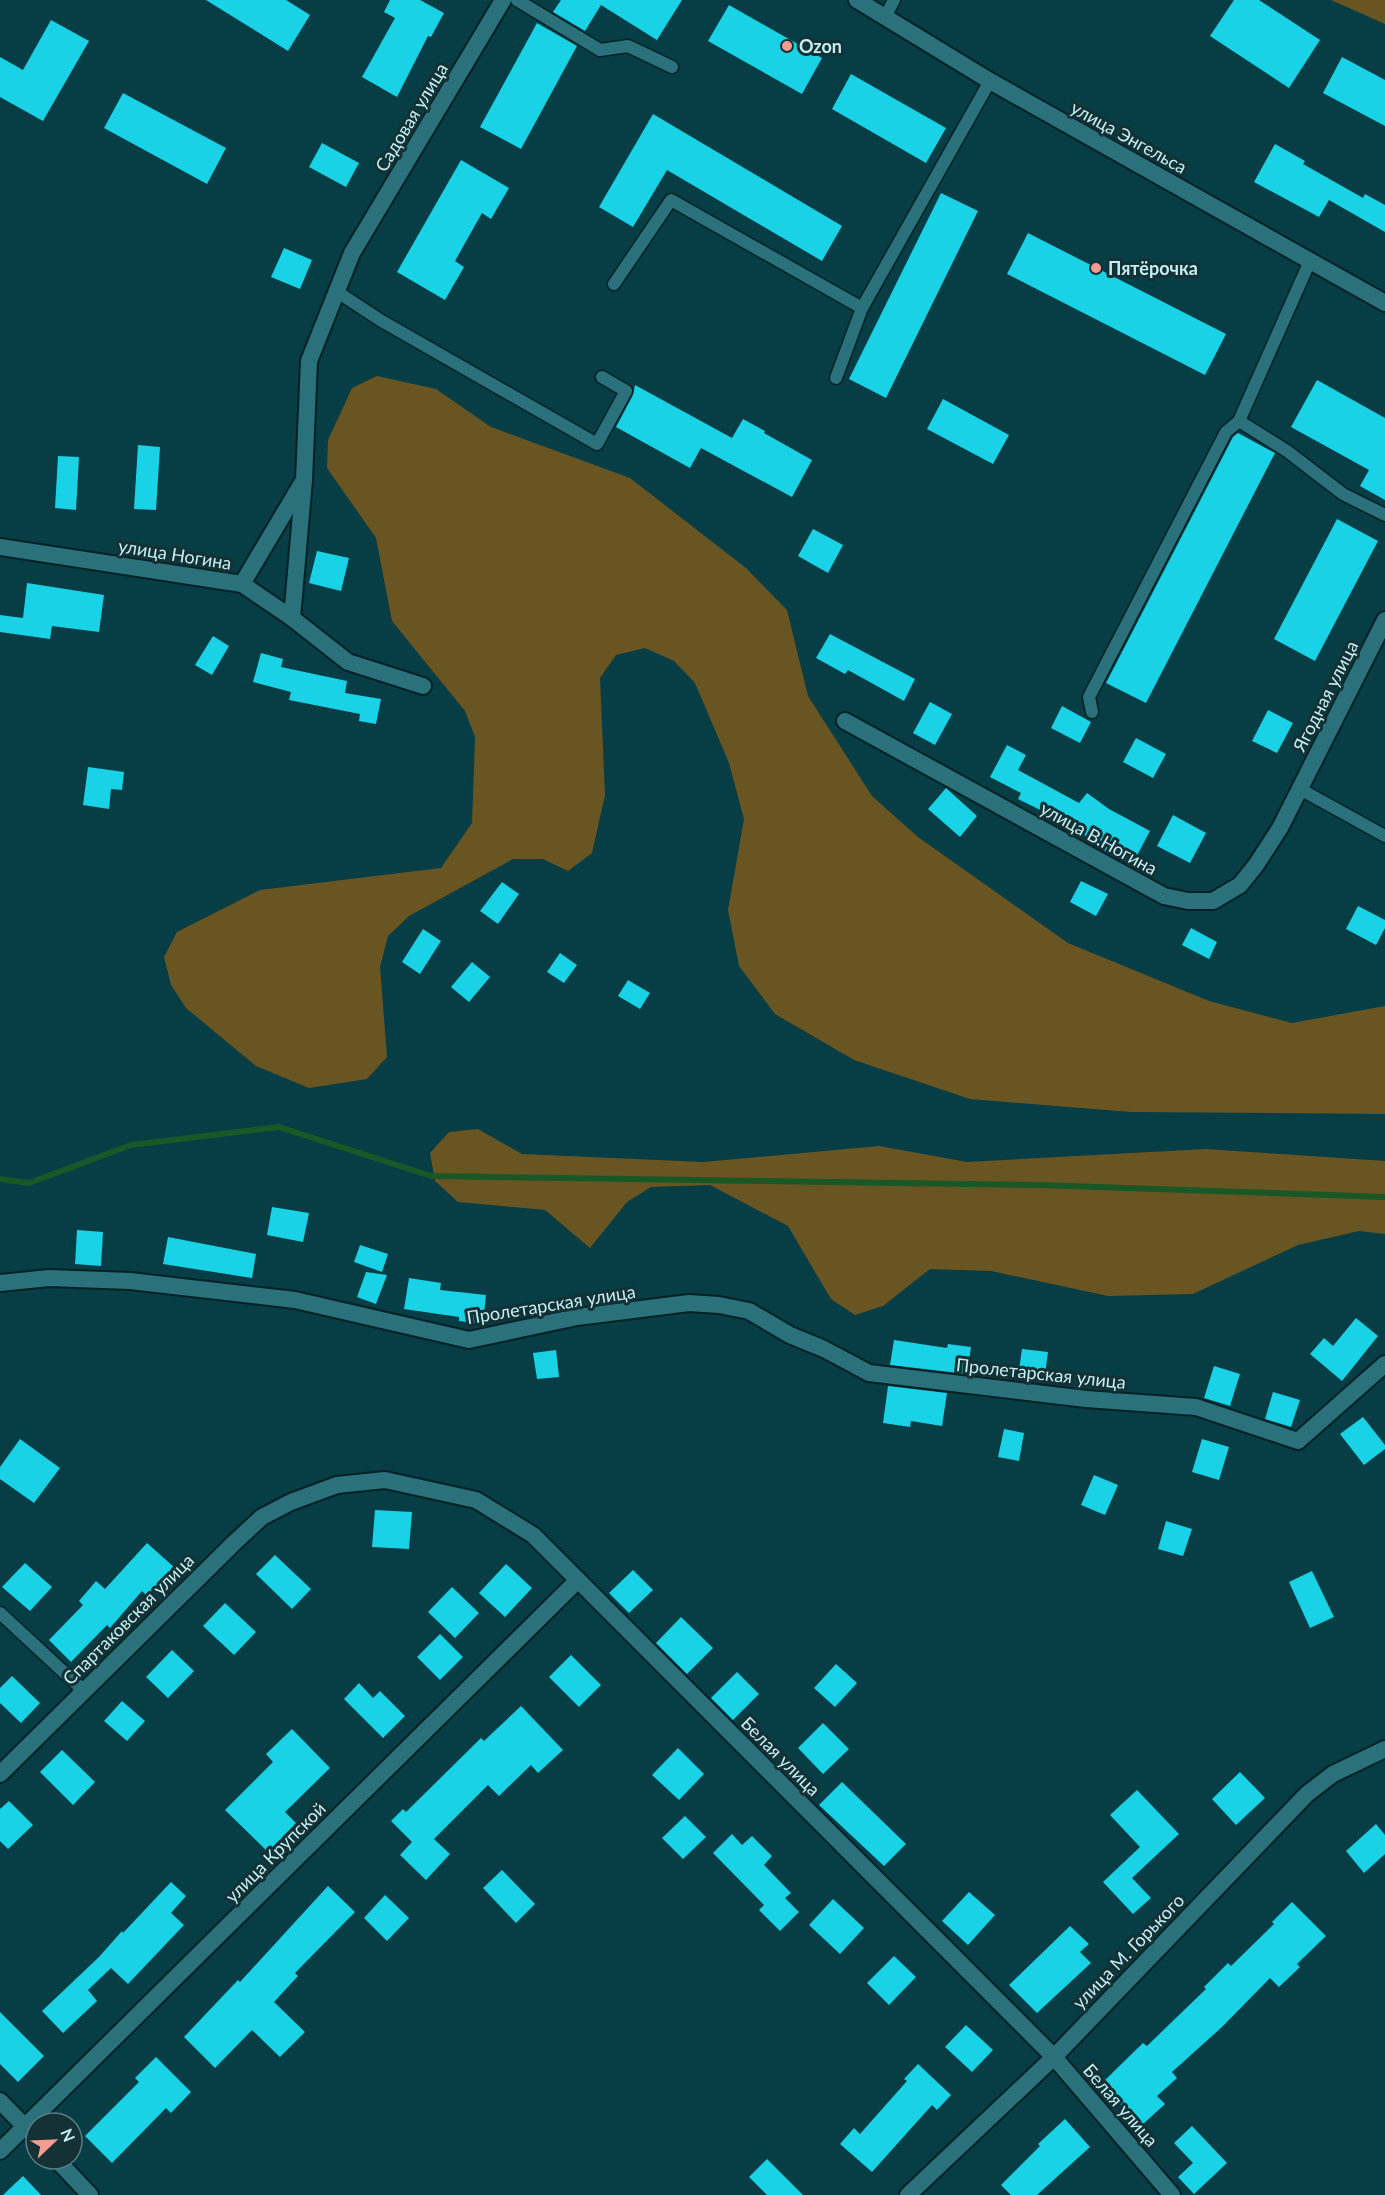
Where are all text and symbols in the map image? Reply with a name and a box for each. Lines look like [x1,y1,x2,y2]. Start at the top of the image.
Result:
place label: Ozon [799,35,842,57]
marker: Ozon [780,39,794,53]
street label: Садовая улица [370,59,452,175]
street label: улица Энгельса [1067,96,1191,178]
place label: Пятёрочка [1108,257,1198,279]
marker: Пятёрочка [1089,261,1103,275]
street label: улица Ногина [117,534,233,574]
street label: Ягодная улица [1287,637,1362,756]
street label: улица В.Ногина [1037,797,1161,879]
street label: Пролетарская улица [465,1280,637,1328]
street label: Пролетарская улица [955,1353,1127,1393]
street label: Спартаковская улица [58,1549,198,1689]
street label: Белая улица [737,1712,825,1800]
street label: улица Крупской [220,1797,330,1907]
street label: улица М. Горького [1068,1889,1188,2013]
street label: Белая улица [1079,2059,1163,2151]
north arrow [24,2111,84,2171]
text: N [57,2126,79,2144]

